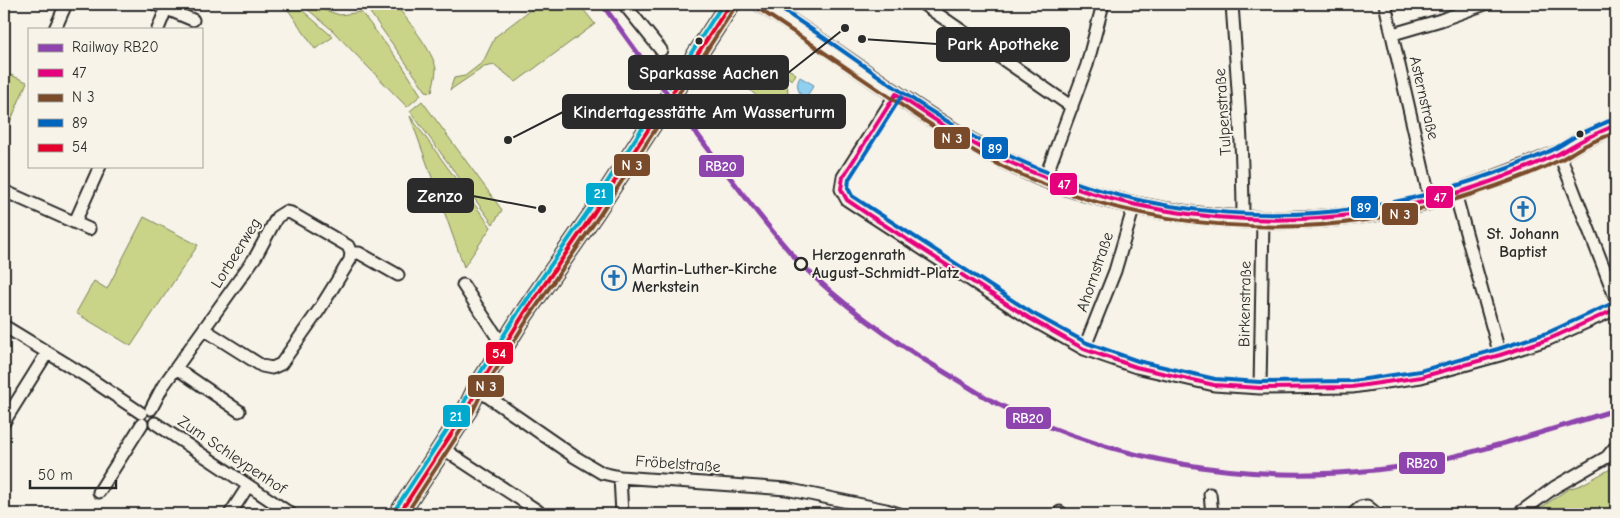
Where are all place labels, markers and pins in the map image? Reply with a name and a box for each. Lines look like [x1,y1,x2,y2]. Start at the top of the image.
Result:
callout: Park Apotheke [937,28,1069,61]
unlabelled marker [694,36,704,46]
callout: Sparkasse Aachen [629,56,788,89]
callout: Kindertagesstätte Am Wasserturm [563,95,845,128]
unlabelled marker [1575,129,1585,139]
callout: Zenzo [408,179,473,212]
church icon: St. Johann Baptist [1510,196,1536,222]
place label: St. Johann Baptist [1487,225,1559,261]
place label: Herzogenrath August-Schmidt-Platz [812,246,959,282]
marker: Herzogenrath August-Schmidt-Platz [794,257,808,271]
place label: Martin-Luther-Kirche Merkstein [632,260,777,296]
church icon: Martin-Luther-Kirche Merkstein [601,265,627,291]

